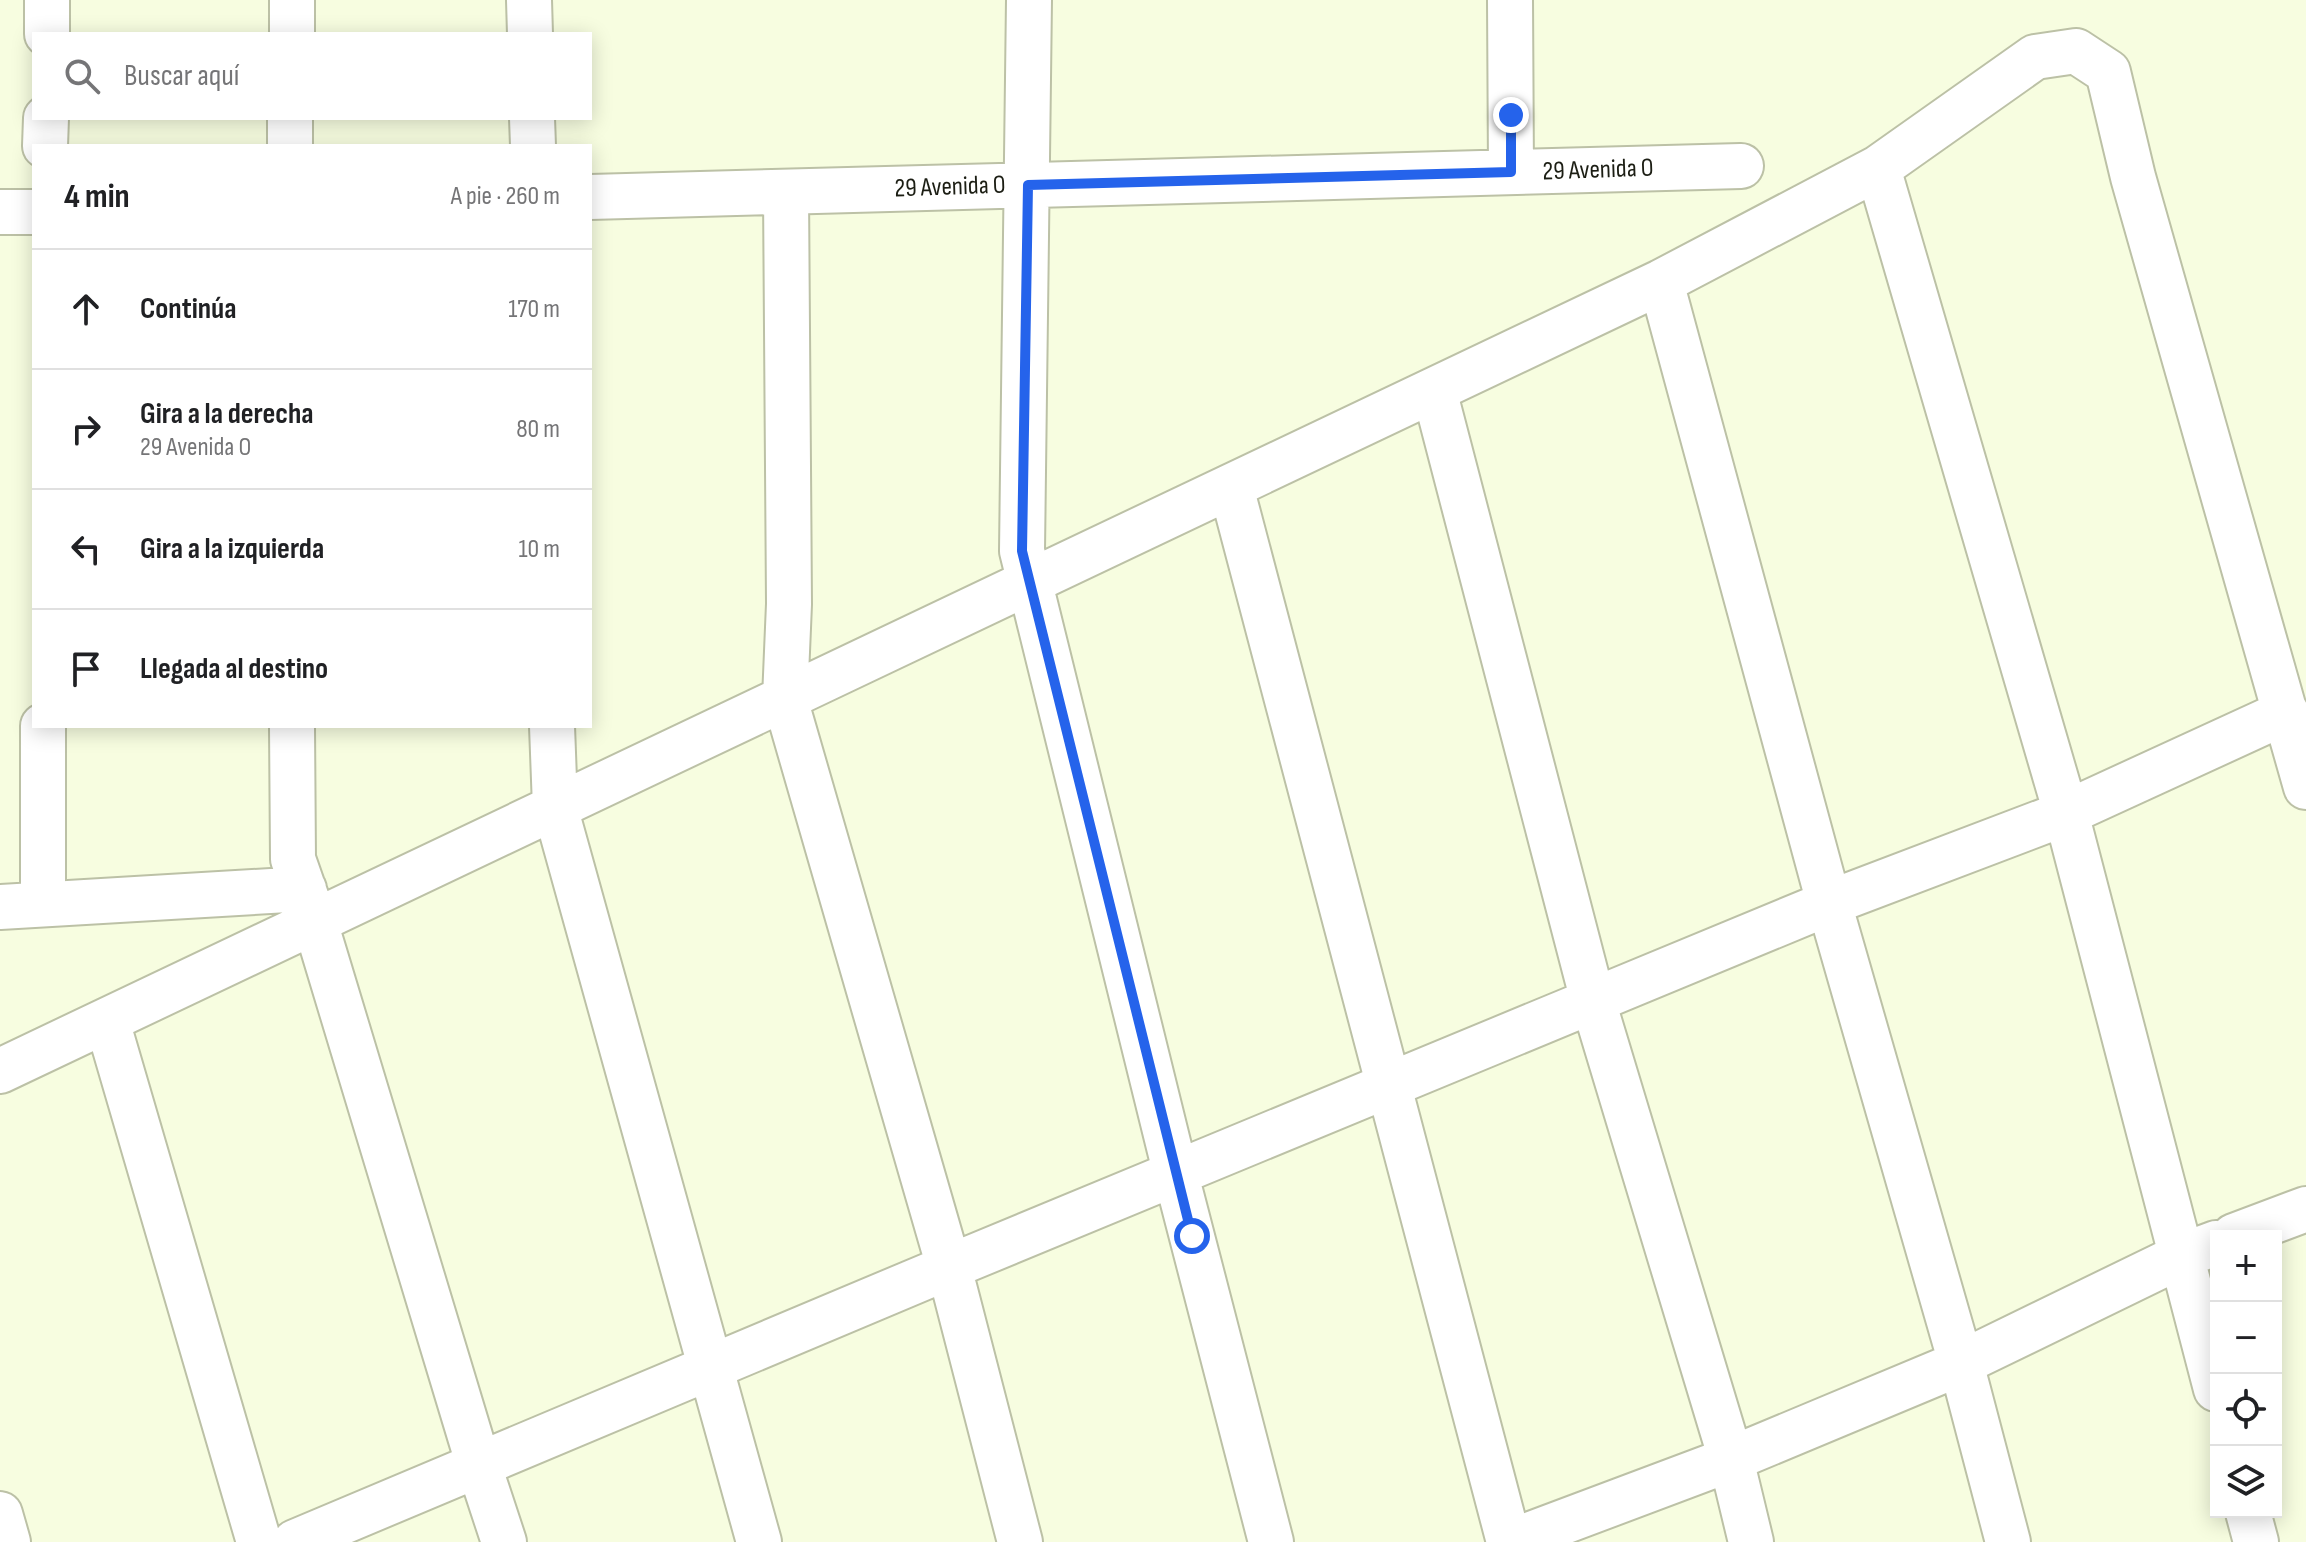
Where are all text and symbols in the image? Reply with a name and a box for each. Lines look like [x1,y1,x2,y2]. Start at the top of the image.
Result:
search box [32,32,592,120]
icon: search [60,54,104,98]
text: Buscar aquí [124,58,239,94]
route end [1493,97,1529,133]
street label: 29 Avenida O [1542,153,1654,187]
street label: 29 Avenida O [894,170,1006,204]
text: 4 min [64,176,130,217]
text: A pie · 260 m [451,181,560,212]
icon: ahead [64,287,108,331]
text: Continúa [140,291,236,327]
text: 170 m [508,294,560,325]
text: Gira a la derecha [140,396,314,432]
icon: right [64,407,108,451]
text: 80 m [516,414,560,445]
text: 29 Avenida O [140,432,251,463]
icon: left [64,527,108,571]
text: Gira a la izquierda [140,531,324,567]
text: 10 m [518,534,560,565]
icon: arrive [64,647,108,691]
text: Llegada al destino [140,651,328,687]
route start [1174,1218,1210,1254]
map controls [2210,1230,2282,1518]
button: + [2210,1230,2282,1302]
button: − [2210,1302,2282,1374]
button: locate [2210,1374,2282,1446]
button: layers [2210,1446,2282,1518]

